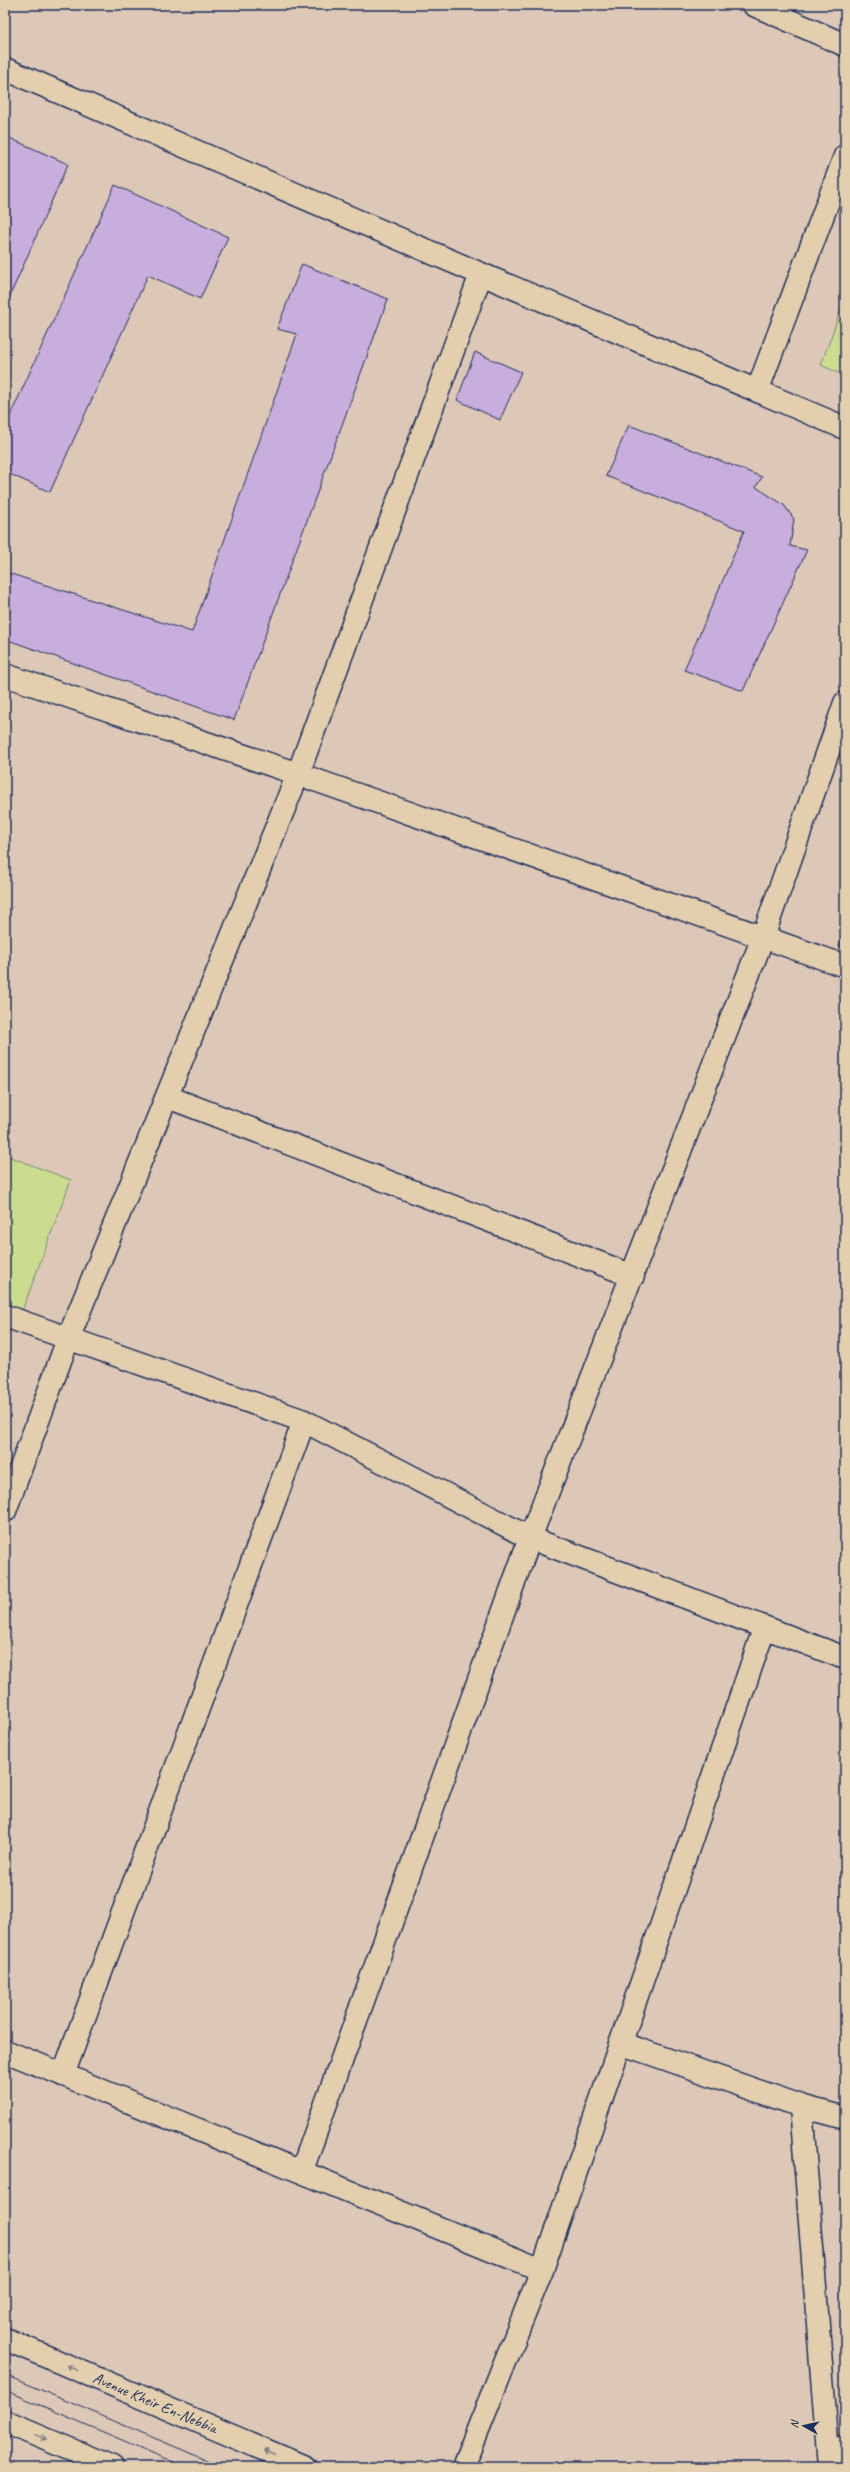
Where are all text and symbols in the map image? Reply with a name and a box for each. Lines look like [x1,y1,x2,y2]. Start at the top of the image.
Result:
one-way arrow [66,2364,78,2371]
street label: Avenue Kheir En-Nebbia [90,2368,221,2439]
north arrow [784,2406,824,2446]
text: N [787,2418,802,2429]
one-way arrow [35,2434,47,2441]
one-way arrow [263,2447,275,2455]

